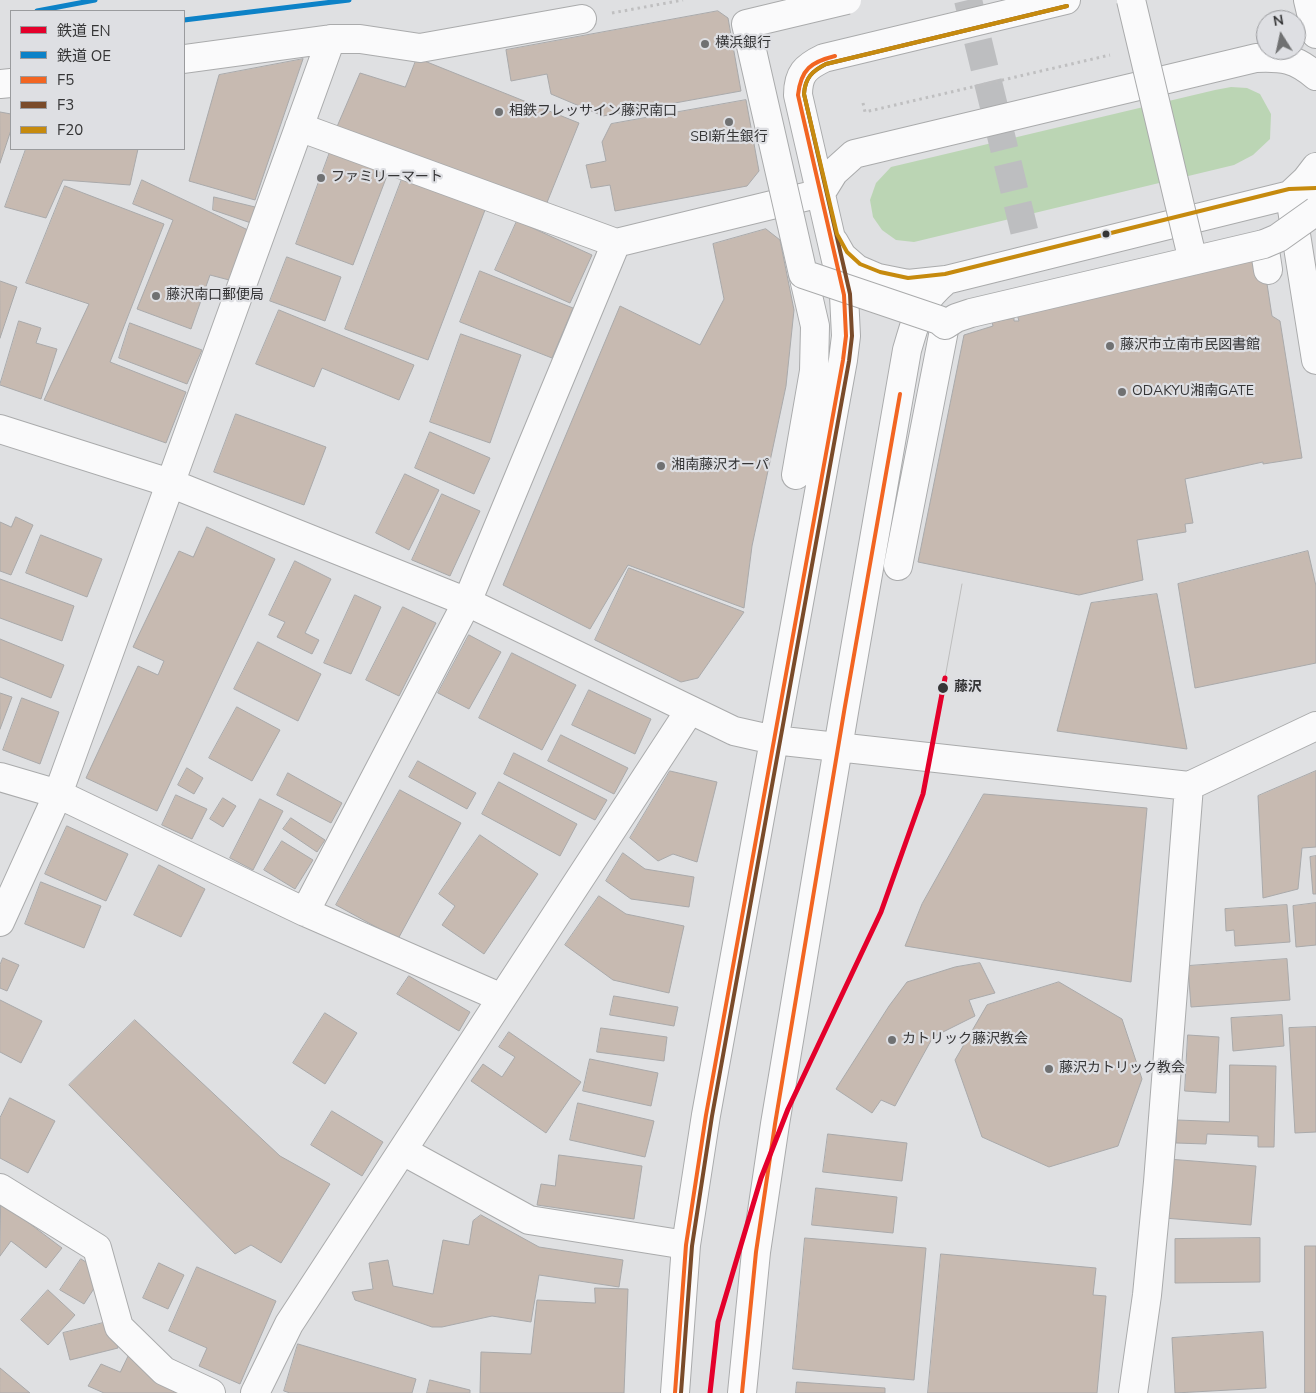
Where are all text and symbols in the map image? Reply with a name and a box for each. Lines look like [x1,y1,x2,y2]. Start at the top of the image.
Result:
legend [10,10,185,150]
north arrow [1256,10,1306,60]
text: N [1272,10,1285,31]
text: 鉄道 EN [57,21,111,41]
place label: 横浜銀行 [715,36,771,52]
marker: 横浜銀行 [699,38,711,50]
text: 鉄道 OE [57,46,111,66]
text: F5 [57,70,74,90]
text: F3 [57,95,74,115]
place label: 相鉄フレッサイン藤沢南口 [509,104,677,120]
marker: 相鉄フレッサイン藤沢南口 [493,106,505,118]
marker: SBI新生銀行 [723,116,735,128]
text: F20 [57,120,83,140]
place label: SBI新生銀行 [690,130,768,146]
place label: ファミリーマート [331,170,443,186]
marker: ファミリーマート [315,172,327,184]
unlabelled marker [1101,229,1111,239]
place label: 藤沢南口郵便局 [166,288,264,304]
marker: 藤沢南口郵便局 [150,290,162,302]
place label: 藤沢市立南市民図書館 [1120,338,1260,354]
marker: 藤沢市立南市民図書館 [1104,340,1116,352]
place label: ODAKYU湘南GATE [1132,384,1254,400]
marker: ODAKYU湘南GATE [1116,386,1128,398]
place label: 湘南藤沢オーパ [671,458,769,474]
marker: 湘南藤沢オーパ [655,460,667,472]
place label: 藤沢 [954,680,982,696]
marker: 藤沢 [936,681,950,695]
place label: カトリック藤沢教会 [902,1032,1028,1048]
marker: カトリック藤沢教会 [886,1034,898,1046]
place label: 藤沢カトリック教会 [1059,1061,1185,1077]
marker: 藤沢カトリック教会 [1043,1063,1055,1075]

